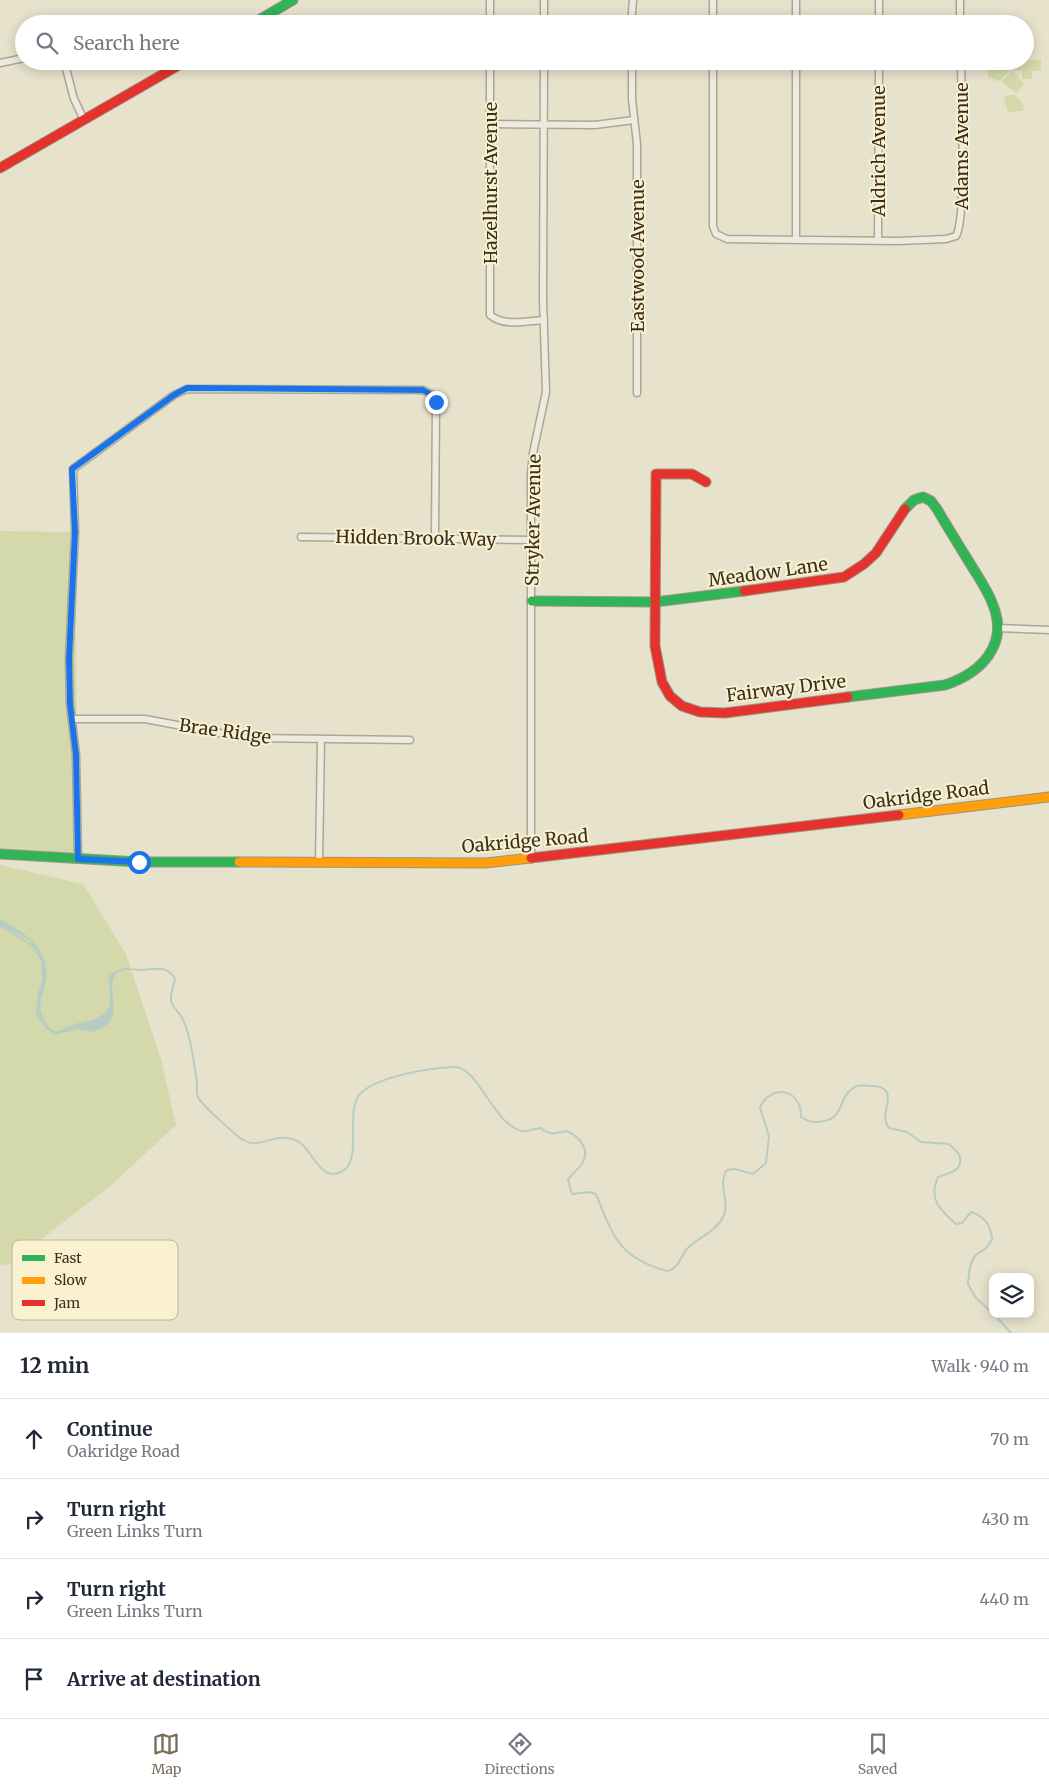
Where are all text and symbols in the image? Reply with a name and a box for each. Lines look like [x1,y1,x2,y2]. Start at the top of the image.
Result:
search box [15,15,1034,70]
icon: search [33,29,61,57]
text: Search here [73,31,180,55]
street label: Adams Avenue [950,82,973,211]
street label: Aldrich Avenue [867,85,890,218]
street label: Hazelhurst Avenue [479,102,502,264]
street label: Eastwood Avenue [626,179,649,333]
route end [425,391,448,414]
street label: Stryker Avenue [520,454,546,586]
street label: Hidden Brook Way [335,525,497,551]
street label: Meadow Lane [707,552,829,592]
street label: Fairway Drive [725,669,847,707]
street label: Brae Ridge [178,713,272,749]
street label: Oakridge Road [862,776,991,814]
street label: Oakridge Road [461,824,589,858]
route start [128,851,151,874]
legend [12,1240,178,1320]
text: Fast [54,1249,82,1267]
text: Slow [54,1271,87,1289]
map controls [989,1273,1034,1318]
button: layers [989,1273,1034,1318]
text: Jam [53,1294,80,1312]
text: 12 min [20,1352,89,1379]
text: Walk · 940 m [932,1356,1029,1376]
text: Continue [67,1417,153,1441]
icon: ahead [20,1425,48,1453]
text: 70 m [990,1429,1029,1449]
text: Oakridge Road [67,1441,180,1461]
text: Turn right [67,1497,166,1521]
icon: right [20,1505,48,1533]
text: 430 m [982,1509,1029,1529]
text: Green Links Turn [67,1521,203,1541]
text: Turn right [67,1577,166,1601]
icon: right [20,1585,48,1613]
text: 440 m [979,1589,1029,1609]
text: Green Links Turn [67,1601,203,1621]
icon: arrive [20,1665,48,1693]
text: Arrive at destination [67,1667,261,1691]
tab: Map [152,1730,181,1778]
tab: Directions [485,1730,555,1778]
tab: Saved [858,1730,897,1778]

